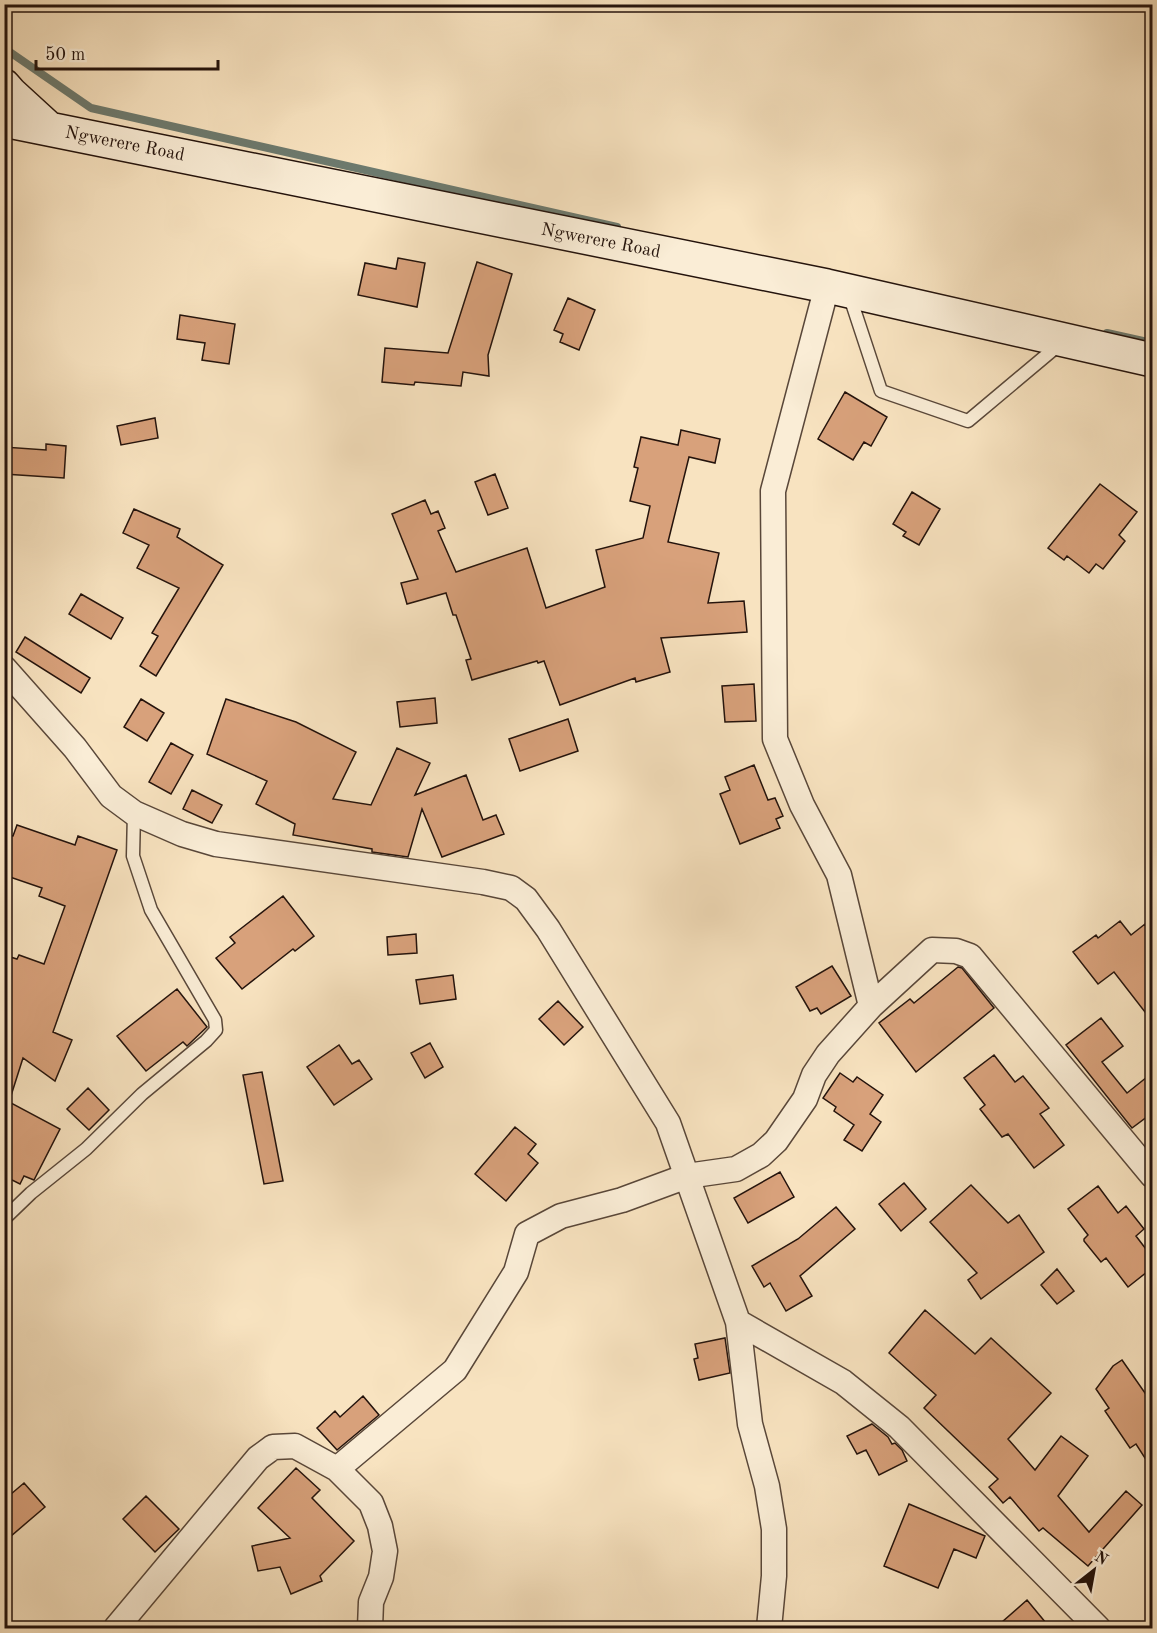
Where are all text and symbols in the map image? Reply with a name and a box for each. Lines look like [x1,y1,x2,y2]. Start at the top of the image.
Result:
scale bar [36,33,218,71]
text: 50 m [45,46,85,64]
street label: Ngwerere Road [63,124,186,164]
street label: Ngwerere Road [539,221,662,261]
north arrow [1064,1540,1124,1600]
text: N [1091,1549,1111,1569]

